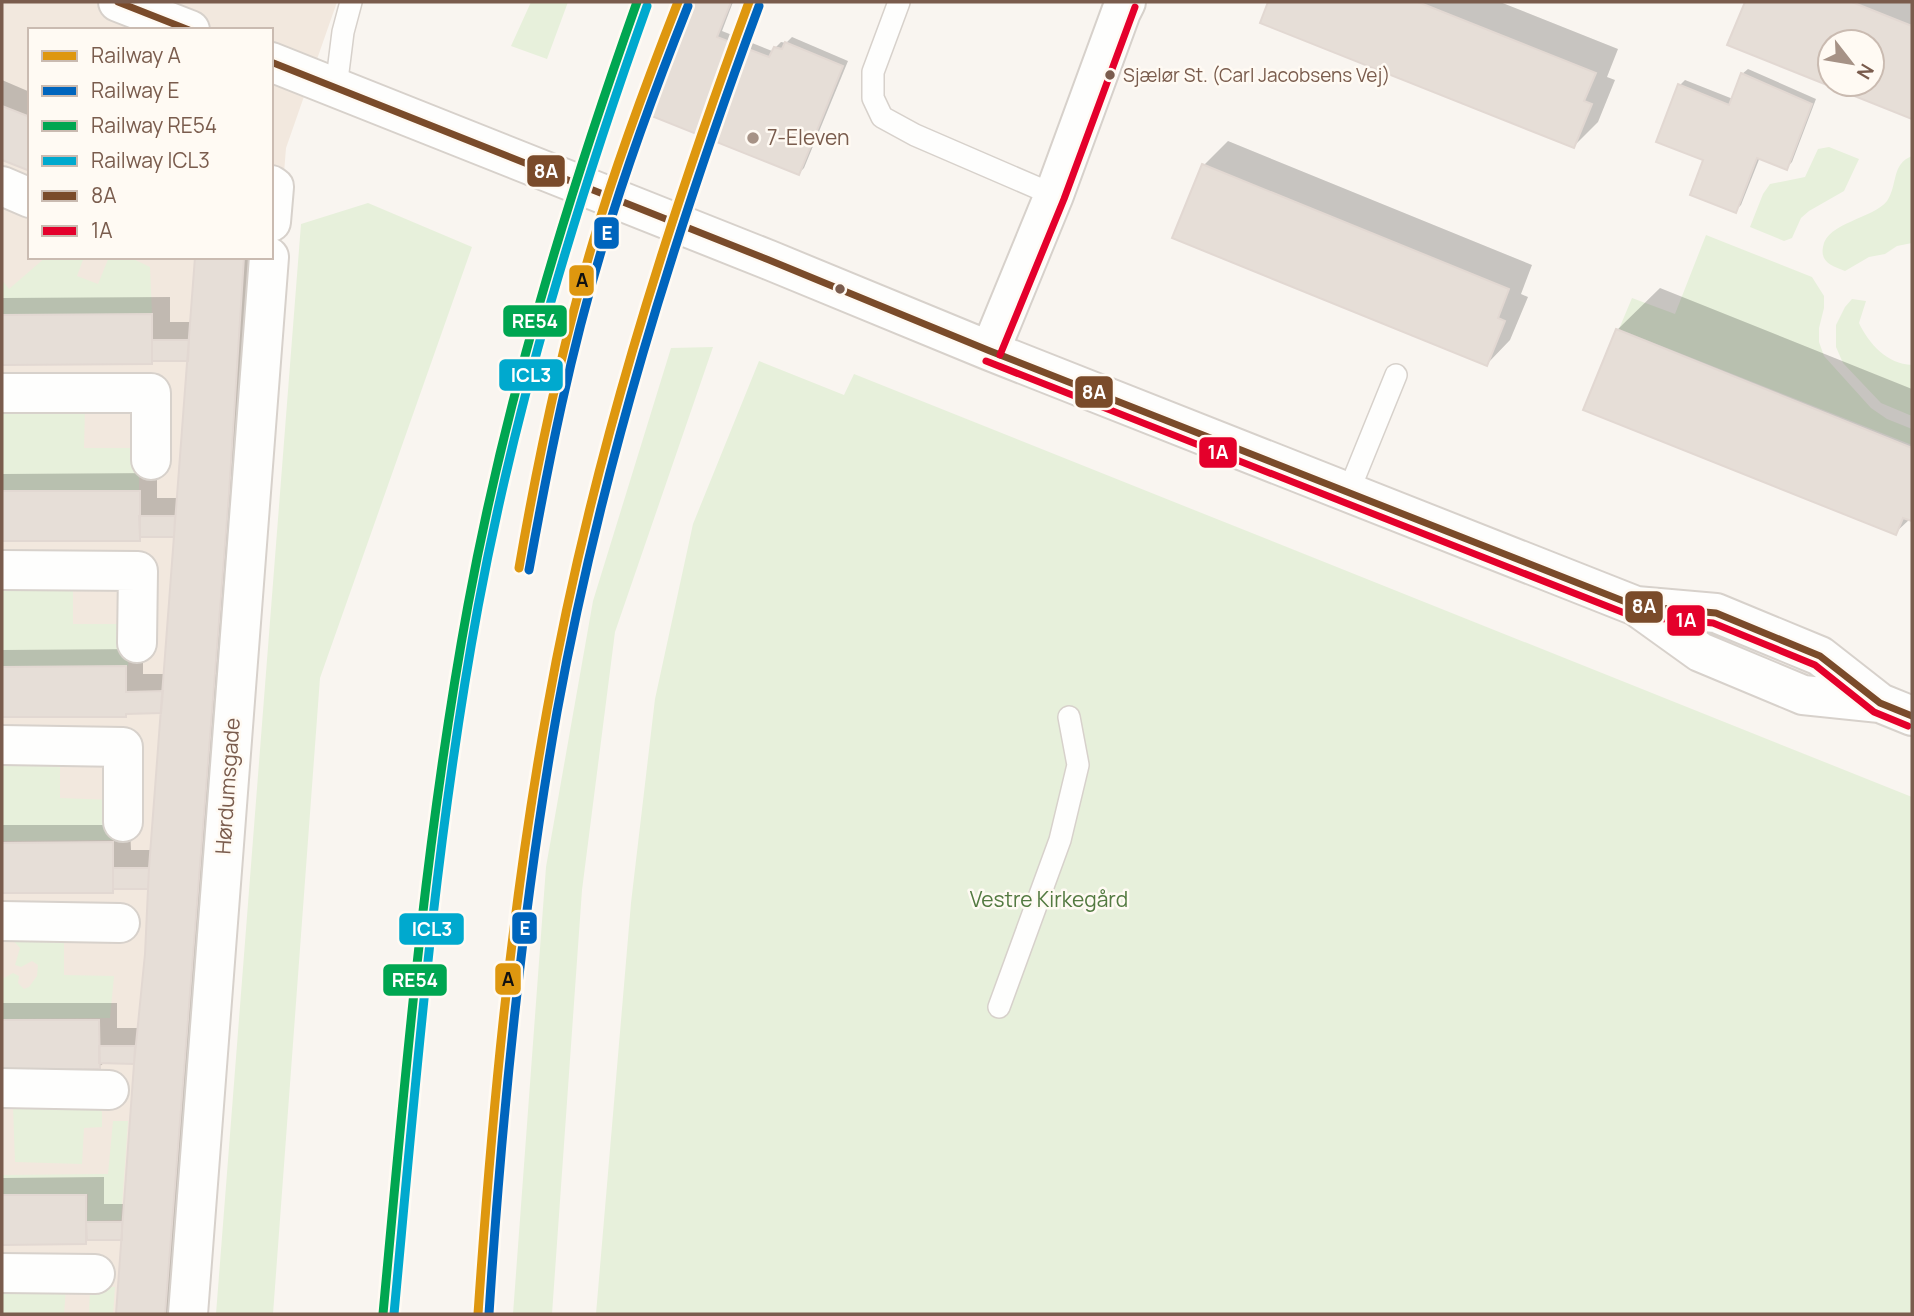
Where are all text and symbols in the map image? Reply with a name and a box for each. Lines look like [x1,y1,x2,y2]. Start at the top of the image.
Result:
legend [28,28,273,259]
north arrow [1816,28,1886,98]
text: Railway A [91,41,181,69]
text: N [1851,59,1880,84]
place label: Sjælør St. (Carl Jacobsens Vej) [1123,62,1390,88]
marker: Sjælør St. (Carl Jacobsens Vej) [1103,68,1117,82]
text: Railway E [91,76,179,104]
text: Railway RE54 [91,111,217,139]
place label: 7-Eleven [767,123,850,151]
marker: 7-Eleven [745,130,761,146]
text: Railway ICL3 [91,146,210,174]
line badge: 8A [526,154,566,188]
text: 8A [534,158,558,184]
text: 8A [91,181,117,209]
text: 1A [91,216,113,244]
line badge: E [593,216,620,250]
text: E [601,220,613,246]
line badge: A [568,264,595,297]
text: A [576,267,589,293]
unlabelled marker [833,282,847,296]
line badge: RE54 [502,304,568,338]
text: RE54 [512,308,558,334]
line badge: ICL3 [498,358,564,392]
text: ICL3 [511,362,551,388]
line badge: 8A [1074,375,1114,409]
text: 8A [1082,379,1106,405]
line badge: 1A [1198,436,1238,469]
text: 1A [1207,439,1229,465]
line badge: 8A [1624,590,1664,624]
text: 8A [1632,593,1656,619]
line badge: 1A [1666,604,1706,637]
text: 1A [1675,607,1697,633]
street label: Hørdumsgade [208,717,246,855]
park label: Vestre Kirkegård [970,885,1128,913]
line badge: E [511,911,538,945]
line badge: ICL3 [398,912,465,946]
text: E [519,915,531,941]
text: ICL3 [412,916,452,942]
line badge: A [494,962,522,996]
line badge: RE54 [382,963,448,997]
text: A [502,966,515,992]
text: RE54 [392,967,438,993]

